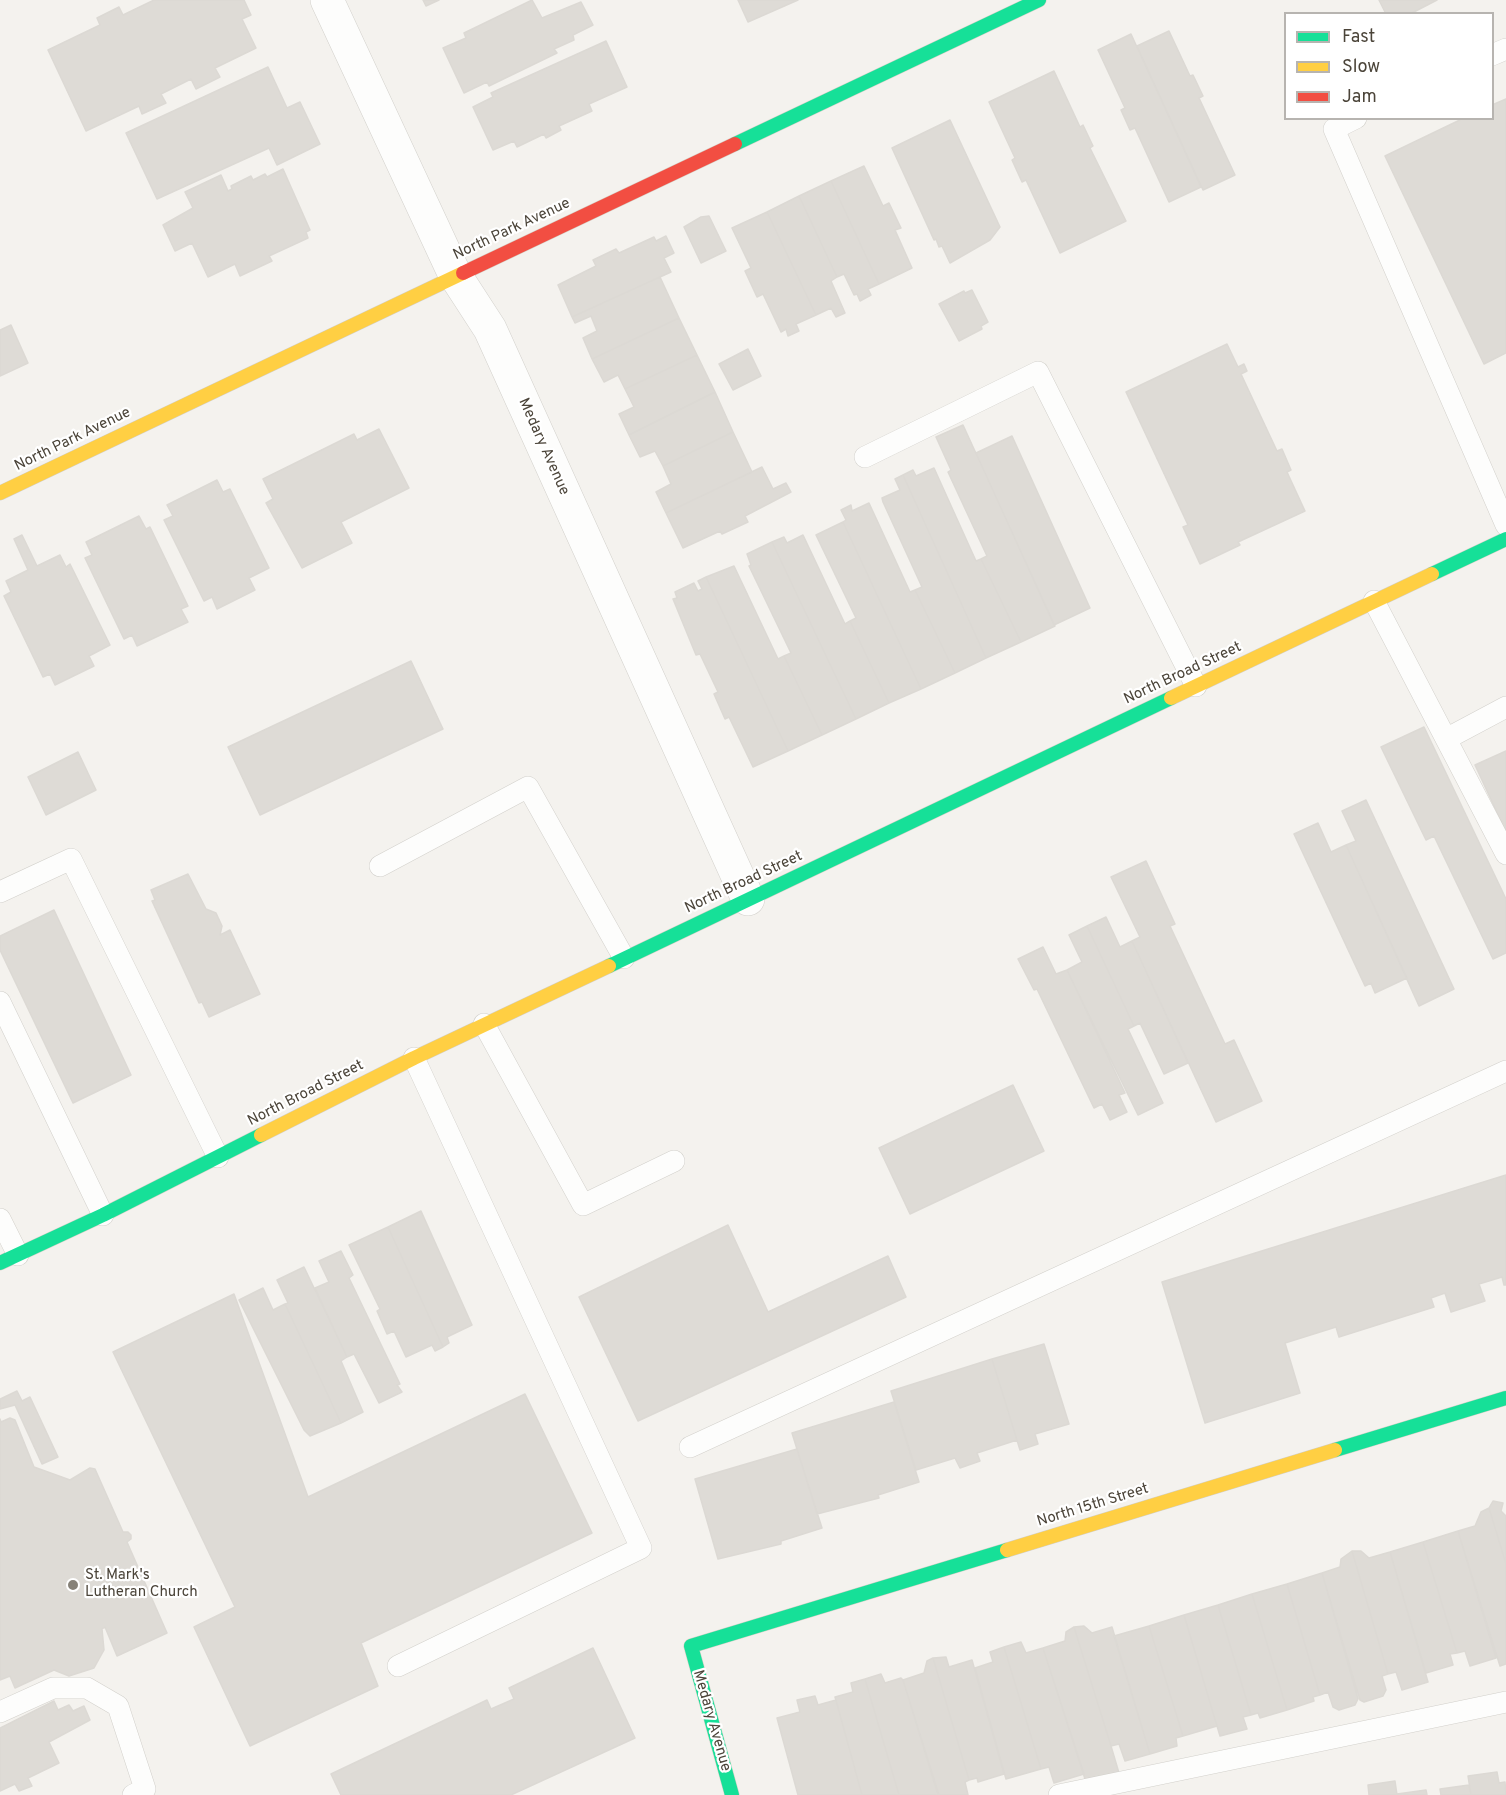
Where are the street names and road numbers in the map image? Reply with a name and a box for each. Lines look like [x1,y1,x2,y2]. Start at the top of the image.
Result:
street label: North Park Avenue [451,195,573,265]
street label: Medary Avenue [514,396,572,498]
street label: North Park Avenue [12,404,134,476]
street label: North Broad Street [1121,639,1245,709]
street label: North Broad Street [682,848,806,918]
street label: North Broad Street [245,1057,367,1131]
street label: North 15th Street [1035,1480,1151,1532]
street label: Medary Avenue [688,1668,734,1774]

